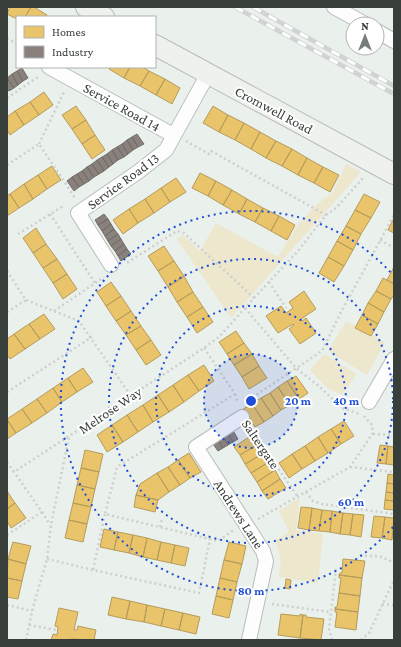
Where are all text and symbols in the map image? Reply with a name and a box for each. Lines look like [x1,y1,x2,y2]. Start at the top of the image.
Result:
legend [16,16,156,68]
north arrow [345,16,385,56]
text: N [361,20,369,32]
text: Homes [52,25,86,39]
text: Industry [52,45,94,59]
street label: Service Road 14 [81,79,163,135]
street label: Cromwell Road [232,83,316,137]
street label: Service Road 13 [84,150,162,212]
street label: Melrose Way [75,383,145,437]
centre of rings [244,394,258,408]
text: 20 m [285,394,312,408]
text: 40 m [333,394,360,408]
street label: Saltergate [239,416,283,472]
street label: Andrews Lane [211,476,267,552]
text: 60 m [338,495,365,509]
text: 80 m [238,584,265,598]

